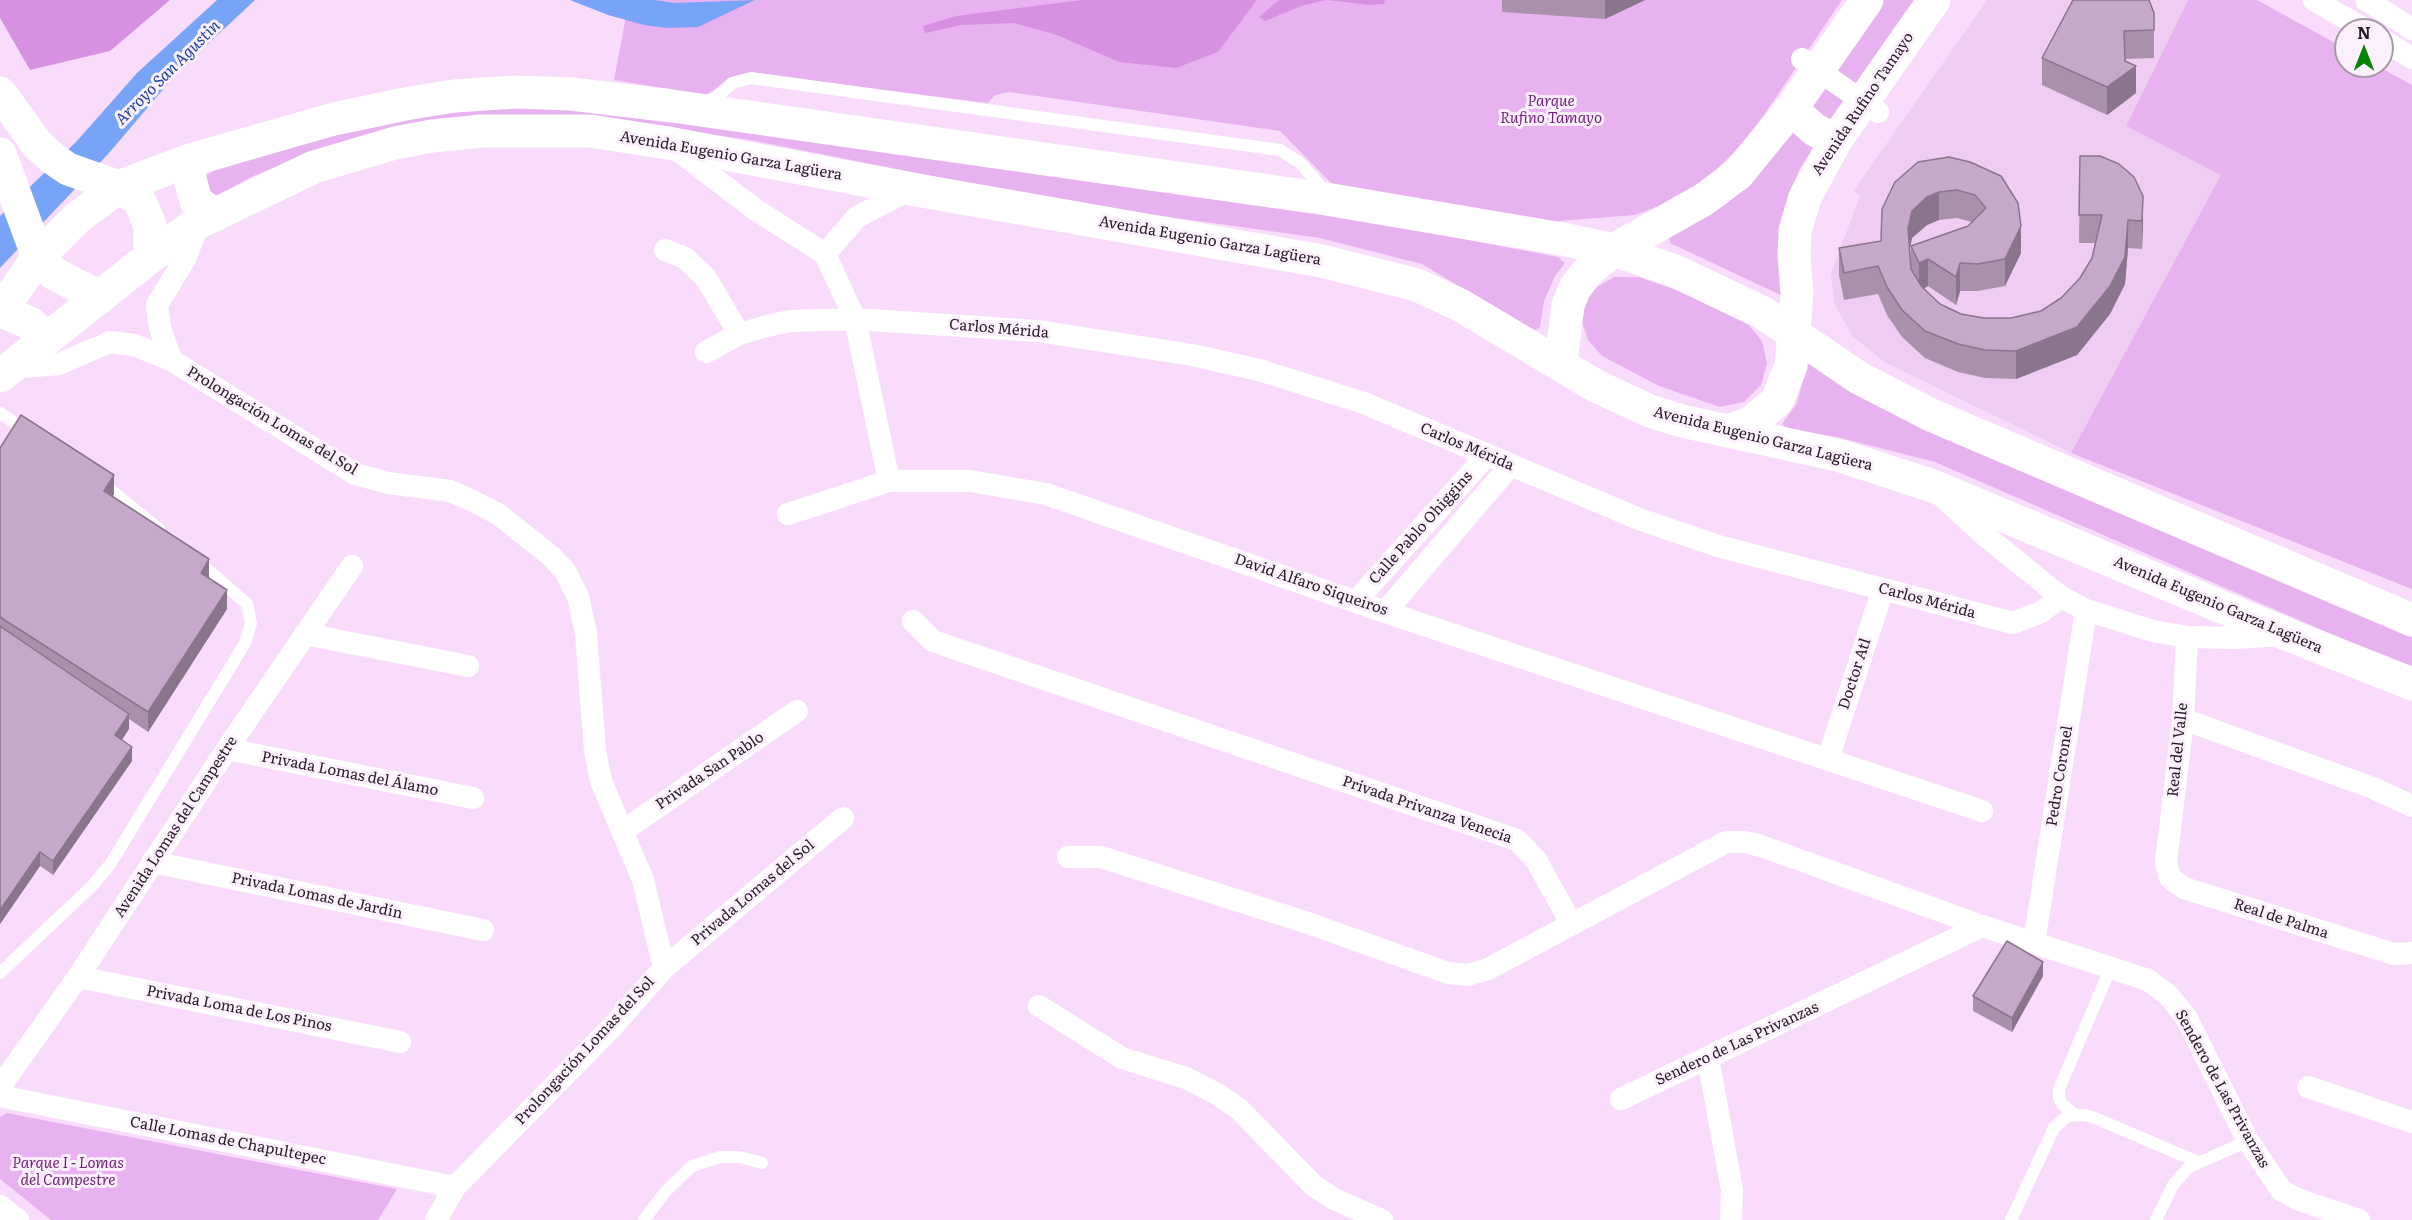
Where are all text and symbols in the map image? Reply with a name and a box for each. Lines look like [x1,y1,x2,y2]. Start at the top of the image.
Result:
water label: Arroyo San Agustin [112,17,224,129]
north arrow [2334,18,2394,78]
text: N [2357,20,2371,44]
street label: Avenida Rufino Tamayo [1808,29,1918,179]
park label: Parque Rufino Tamayo [1500,93,1602,128]
street label: Avenida Eugenio Garza Lagüera [618,128,844,184]
street label: Avenida Eugenio Garza Lagüera [1097,213,1323,269]
street label: Carlos Mérida [948,316,1050,342]
street label: Prolongación Lomas del Sol [183,363,361,479]
street label: Avenida Eugenio Garza Lagüera [1651,403,1875,475]
street label: Carlos Mérida [1417,419,1517,475]
street label: Calle Pablo Ohiggins [1366,468,1476,588]
street label: David Alfaro Siqueiros [1232,550,1390,620]
street label: Avenida Eugenio Garza Lagüera [2111,553,2325,657]
street label: Carlos Mérida [1876,579,1978,623]
street label: Doctor Atl [1835,636,1875,712]
street label: Real del Valle [2164,702,2192,798]
street label: Pedro Coronel [2043,724,2077,828]
street label: Privada San Pablo [653,728,767,814]
street label: Avenida Lomas del Campestre [111,733,241,921]
street label: Privada Lomas del Álamo [260,748,440,800]
street label: Privada Privanza Venecia [1340,772,1514,848]
street label: Privada Lomas del Sol [688,836,818,950]
street label: Privada Lomas de Jardín [230,869,404,923]
street label: Real de Palma [2231,895,2331,943]
street label: Prolongación Lomas del Sol [512,973,658,1129]
street label: Privada Loma de Los Pinos [145,982,333,1036]
street label: Sendero de Las Privanzas [1652,998,1822,1090]
street label: Sendero de Las Privanzas [2171,1007,2273,1171]
street label: Calle Lomas de Chapultepec [128,1113,328,1169]
park label: Parque I - Lomas del Campestre [12,1155,124,1190]

